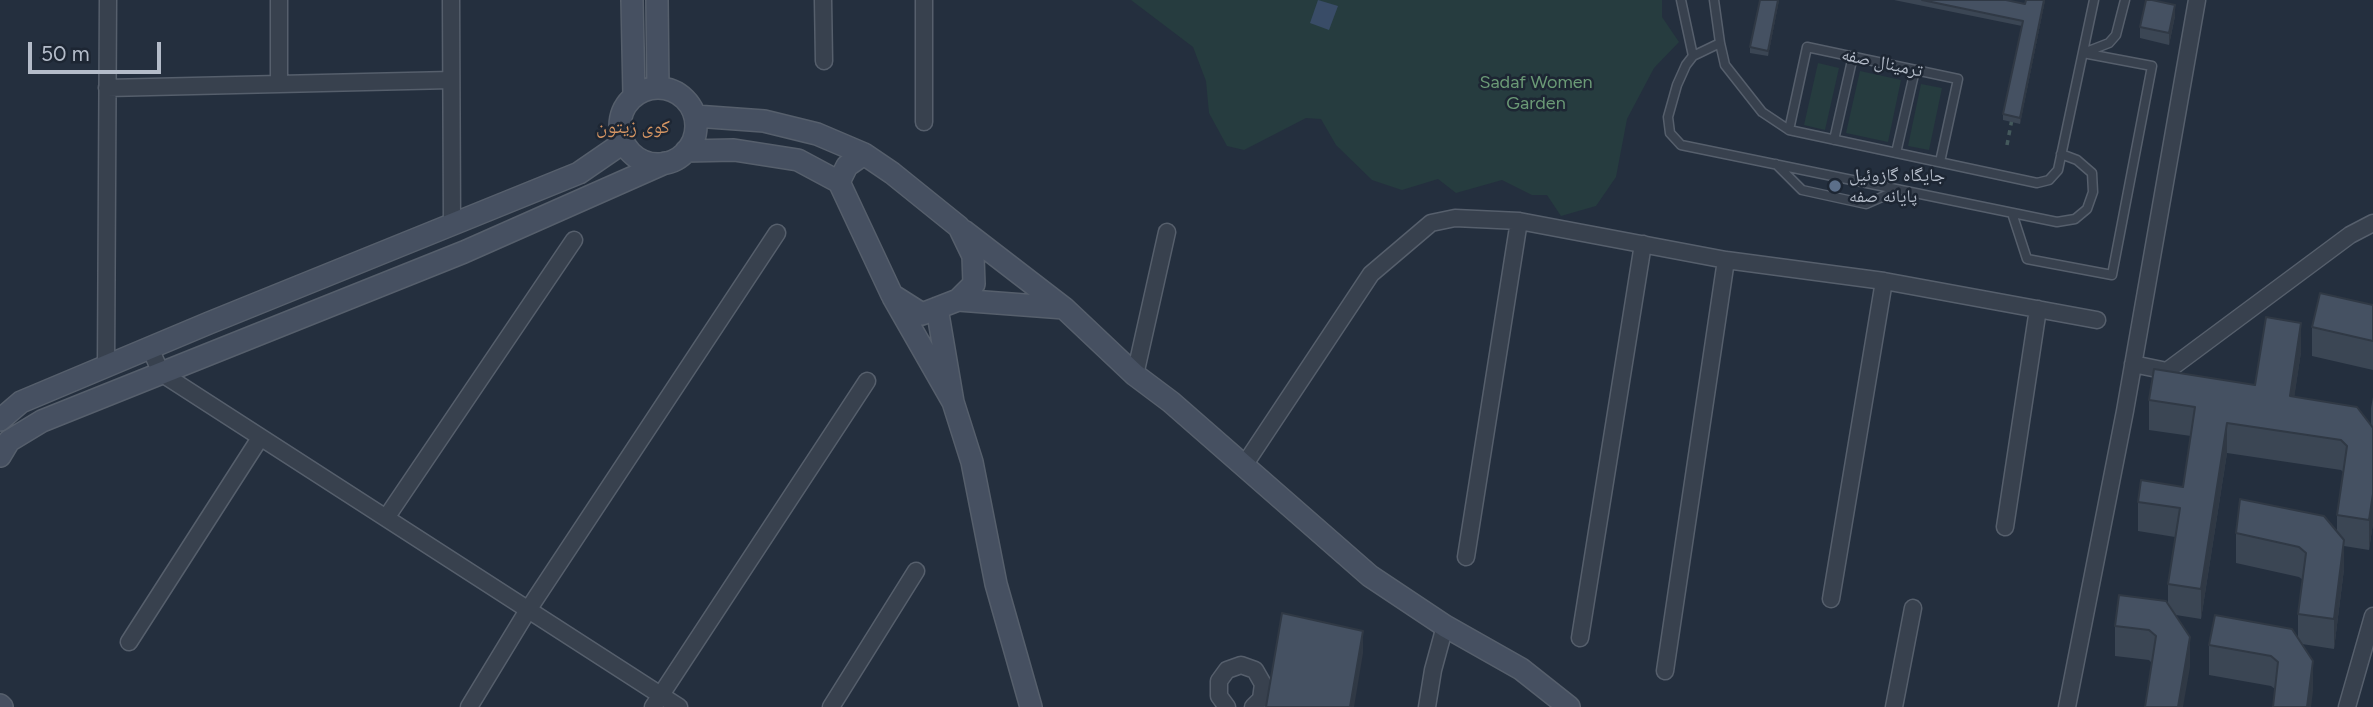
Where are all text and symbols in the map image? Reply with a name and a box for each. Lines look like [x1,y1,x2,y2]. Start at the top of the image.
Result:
scale bar [32,28,164,72]
text: 50 m [41,41,90,66]
street label: ترمینال صفه [1839,44,1925,82]
park label: Sadaf Women Garden [1479,72,1593,114]
district label: کوی زیتون [596,116,670,138]
place label: جایگاه گازوئیل پایانه صفه [1849,165,1945,208]
marker: جایگاه گازوئیل پایانه صفه [1827,178,1843,194]

